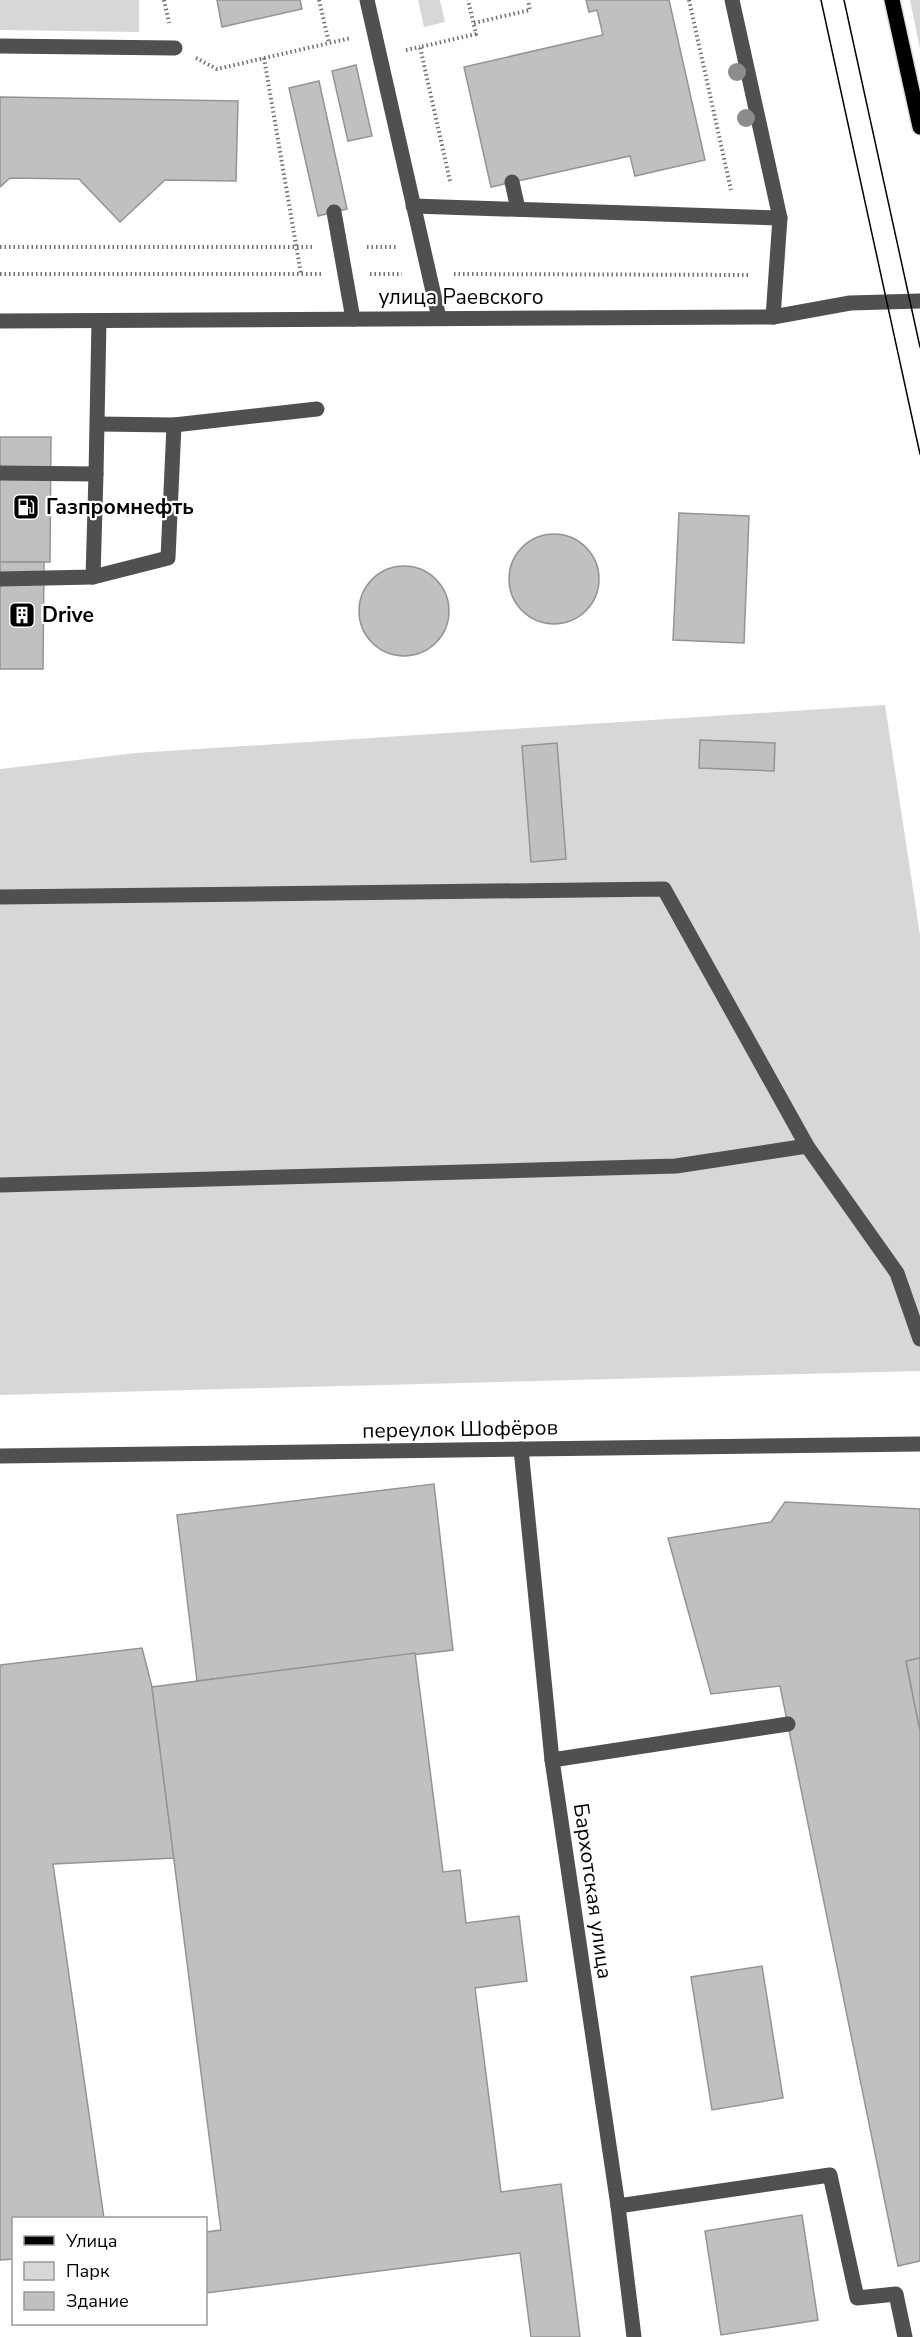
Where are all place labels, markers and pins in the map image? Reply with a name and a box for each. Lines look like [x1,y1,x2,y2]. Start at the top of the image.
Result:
fuel station icon: Газпромнефть [11,492,41,522]
place label: Газпромнефть [46,493,194,521]
building icon: Drive [7,600,37,630]
place label: Drive [42,601,94,629]

